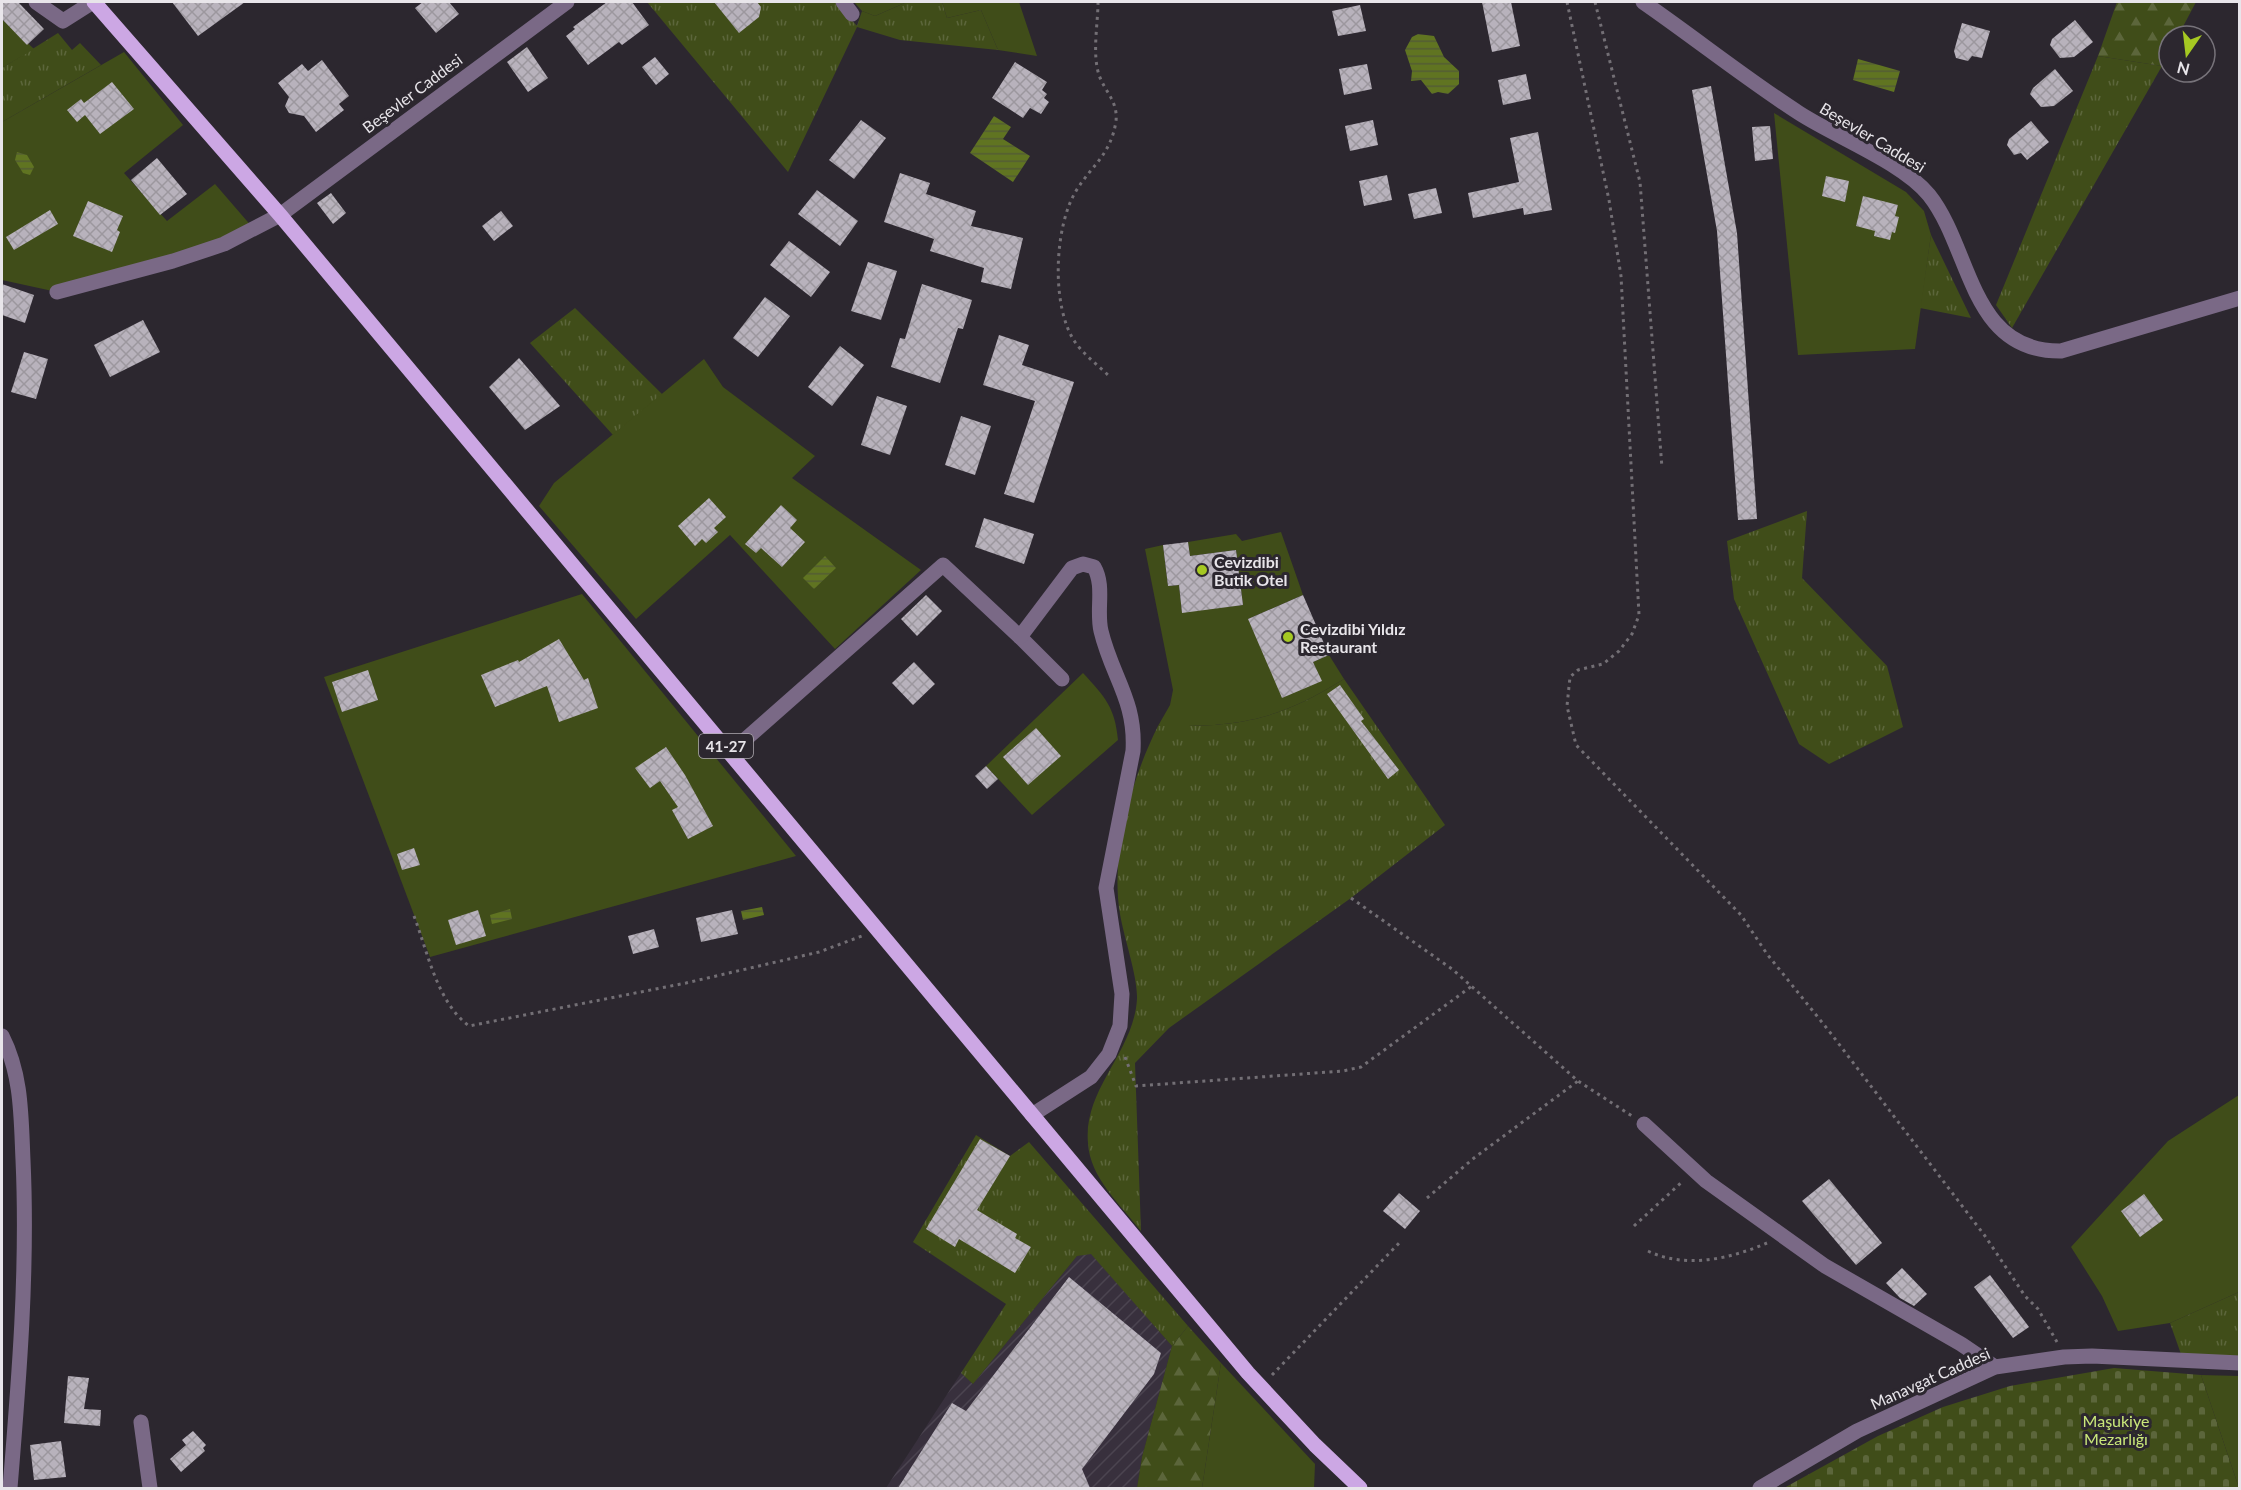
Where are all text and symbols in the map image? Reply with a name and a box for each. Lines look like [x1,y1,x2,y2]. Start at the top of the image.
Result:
north arrow [2157,24,2217,84]
street label: Beşevler Caddesi [358,49,466,137]
text: N [2175,58,2192,80]
street label: Beşevler Caddesi [1817,98,1929,176]
place label: Cevizdibi Butik Otel [1214,552,1287,589]
marker: Cevizdibi Butik Otel [1195,563,1209,577]
place label: Cevizdibi Yıldız Restaurant [1300,619,1406,656]
marker: Cevizdibi Yıldız Restaurant [1281,630,1295,644]
road number: 41-27 [699,734,753,758]
street label: Manavgat Caddesi [1867,1343,1993,1413]
park label: Maşukiye Mezarlığı [2083,1411,2149,1448]

